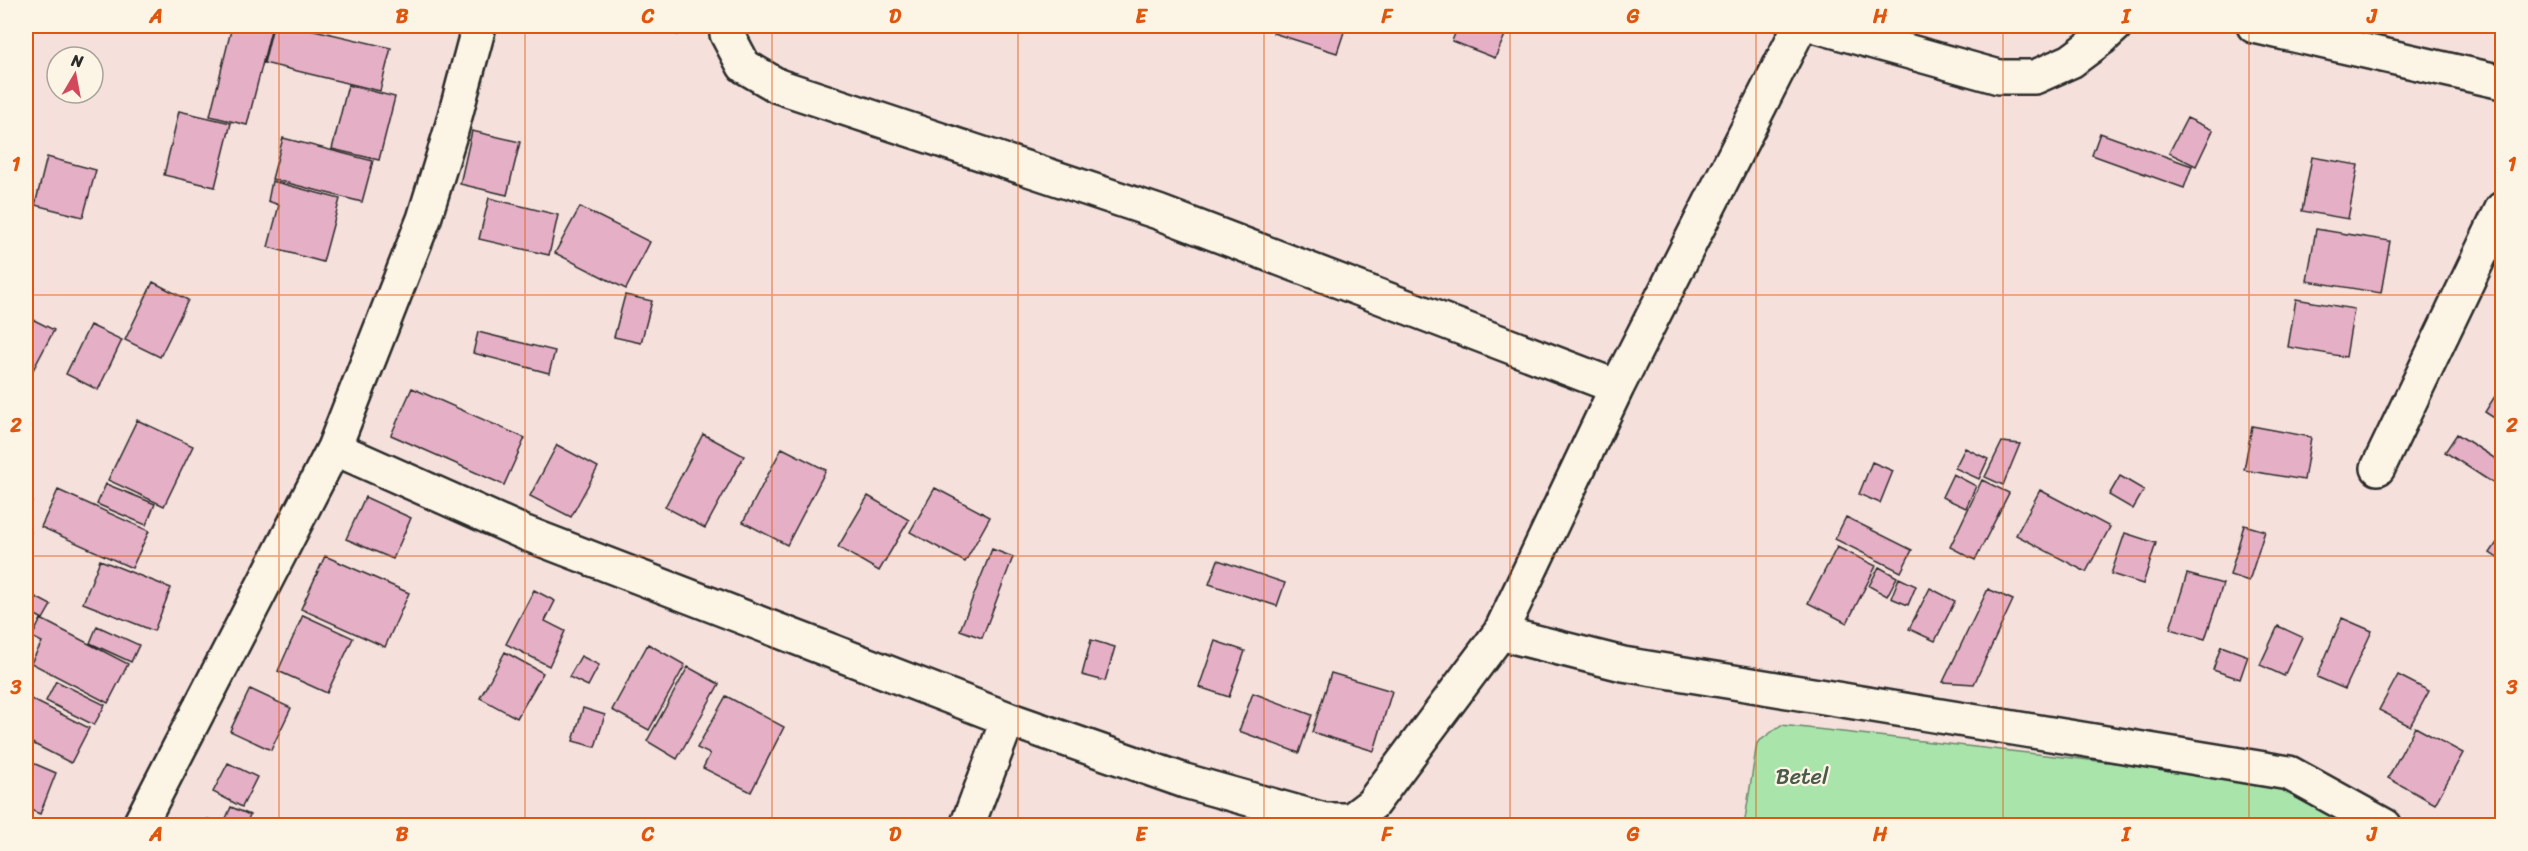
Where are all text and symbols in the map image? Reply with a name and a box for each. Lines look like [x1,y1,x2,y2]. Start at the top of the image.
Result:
text: A [148,0,163,34]
text: B [396,0,409,34]
text: C [641,0,655,34]
text: D [889,0,902,34]
text: E [1135,0,1148,34]
text: F [1381,0,1394,34]
text: G [1626,0,1640,34]
text: H [1872,0,1888,34]
text: I [2121,0,2132,34]
text: J [2366,0,2378,34]
north arrow [45,45,105,105]
text: N [69,45,86,76]
text: 1 [12,147,21,182]
text: 1 [2508,147,2517,182]
text: 2 [9,408,22,443]
text: 2 [2505,408,2518,443]
text: 3 [10,670,22,705]
text: 3 [2506,670,2518,705]
park label: Betel [1776,757,1829,796]
text: A [148,817,163,851]
text: B [396,817,409,851]
text: C [641,817,655,851]
text: D [889,817,902,851]
text: E [1135,817,1148,851]
text: F [1381,817,1394,851]
text: G [1626,817,1640,851]
text: H [1872,817,1888,851]
text: I [2121,817,2132,851]
text: J [2366,817,2378,851]

